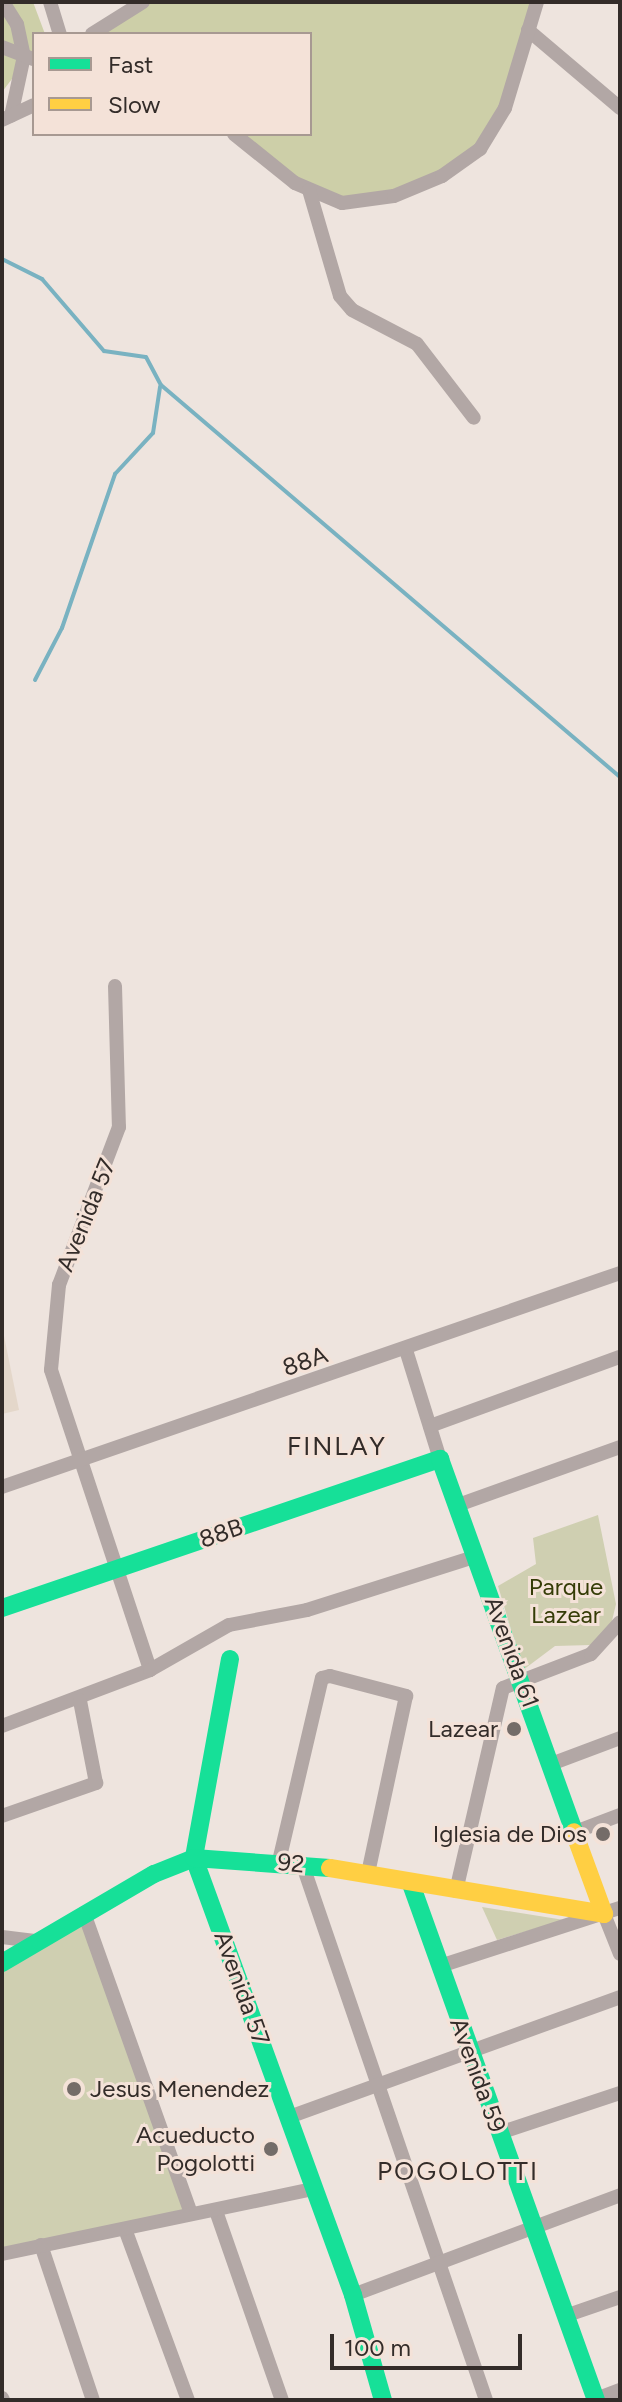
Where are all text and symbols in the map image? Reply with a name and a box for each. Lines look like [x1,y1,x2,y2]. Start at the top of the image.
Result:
legend [32,32,312,136]
text: Fast [108,50,153,79]
text: Slow [108,90,160,119]
street label: Avenida 57 [50,1154,122,1276]
street label: 88A [279,1340,331,1382]
district label: FINLAY [287,1431,387,1463]
street label: 88B [195,1512,247,1554]
park label: Parque Lazear [529,1573,603,1629]
street label: Avenida 61 [479,1593,545,1711]
place label: Lazear [428,1715,498,1743]
marker: Lazear [505,1720,523,1738]
place label: Iglesia de Dios [433,1820,587,1848]
marker: Iglesia de Dios [594,1825,612,1843]
street label: 92 [276,1847,306,1879]
street label: Avenida 57 [208,1927,276,2049]
street label: Avenida 59 [444,2014,512,2136]
place label: Jesus Menendez [90,2075,269,2103]
marker: Jesus Menendez [65,2080,83,2098]
place label: Acueducto Pogolotti [136,2121,255,2177]
marker: Acueducto Pogolotti [262,2140,280,2158]
district label: POGOLOTTI [377,2156,539,2188]
scale bar [334,2318,526,2368]
text: 100 m [344,2333,411,2362]

